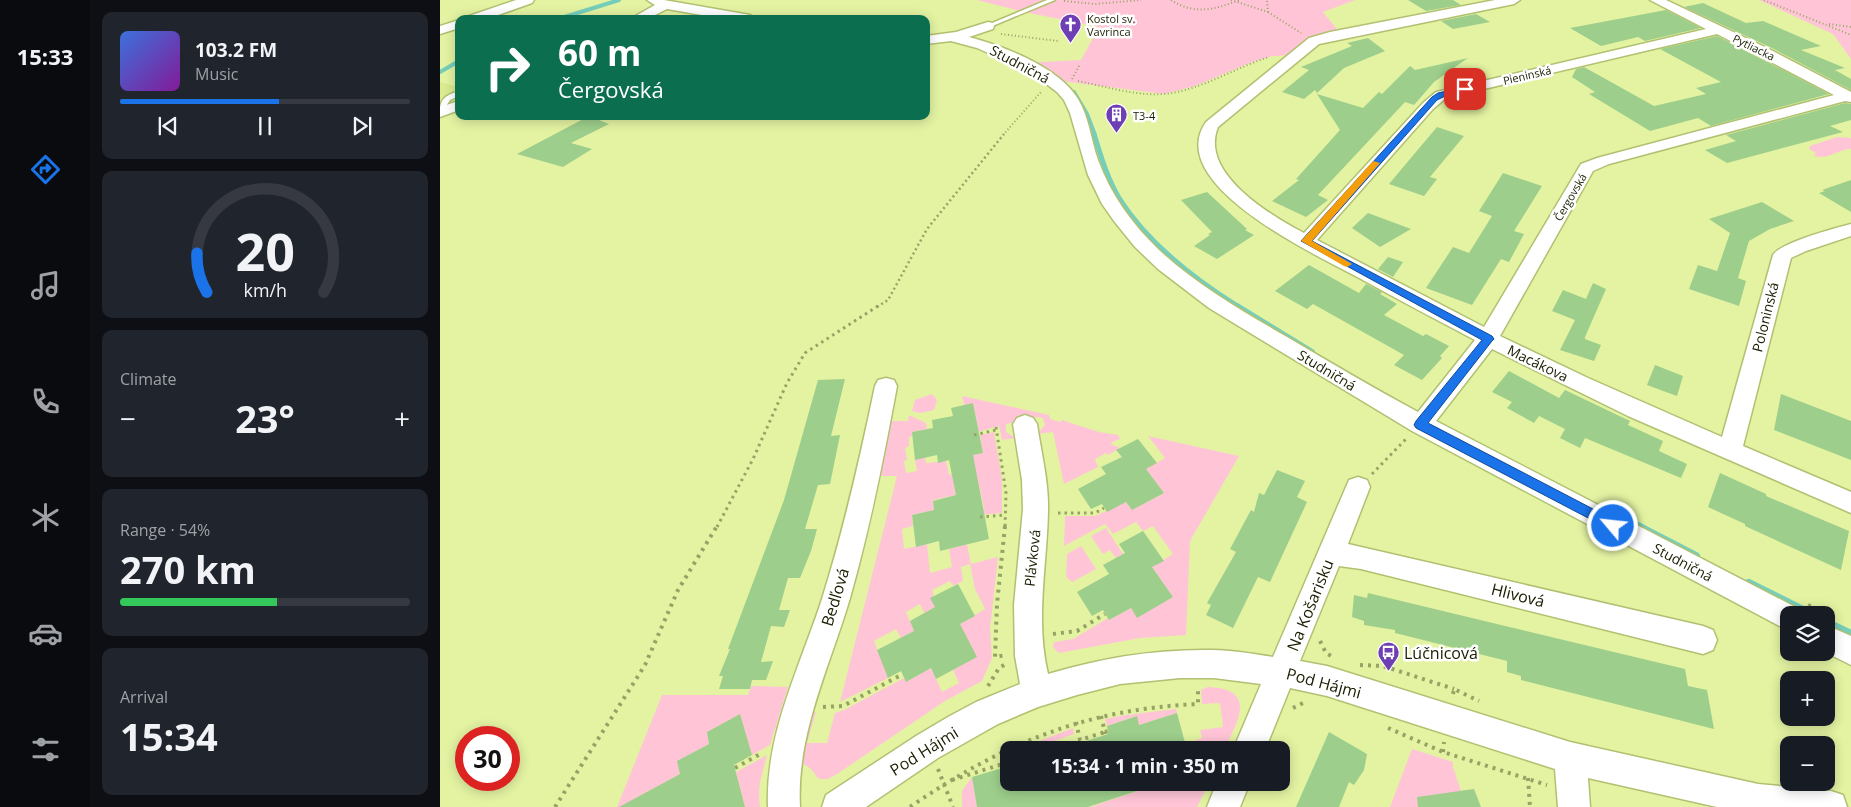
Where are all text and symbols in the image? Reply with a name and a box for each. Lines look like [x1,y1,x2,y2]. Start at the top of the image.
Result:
place label: Kostol sv. Vavrinca [1087,11,1136,39]
church icon: Kostol sv. Vavrinca [1059,12,1083,43]
text: 60 m [558,29,641,76]
street label: Pytliacka [1731,30,1777,64]
icon: right [475,35,540,100]
text: 103.2 FM [195,37,277,63]
street label: Studničná [987,40,1053,88]
text: 15:33 [17,41,73,71]
street label: Pieninská [1501,62,1553,88]
text: Music [195,63,239,85]
pin [1444,68,1486,110]
text: Čergovská [558,74,664,104]
icon: arrive [1451,75,1479,103]
building icon: T3-4 [1105,103,1129,134]
place label: T3-4 [1133,108,1156,123]
icon: previous [154,112,182,140]
icon: pause [251,112,279,140]
icon: next [348,112,376,140]
icon: directions [28,152,63,187]
street label: Čergovská [1550,170,1590,224]
text: 20 [235,215,295,286]
icon: music [28,268,63,303]
text: km/h [243,278,287,302]
street label: Poloninská [1747,280,1783,354]
street label: Macákova [1504,340,1572,386]
street label: Studničná [1294,345,1360,395]
text: Climate [120,368,177,390]
icon: phone [28,384,63,419]
text: 23° [235,392,295,444]
text: − [120,399,136,437]
text: + [394,399,410,437]
position arrow [1586,499,1638,551]
icon: climate [28,500,63,535]
text: Range · 54% [120,519,210,541]
street label: Plávková [1020,529,1044,587]
street label: Studničná [1650,538,1716,586]
text: 270 km [120,543,256,595]
street label: Na Košarisku [1282,556,1338,654]
street label: Bedľová [816,565,854,629]
street label: Hlivová [1489,578,1547,612]
map controls [1780,606,1835,791]
button: layers [1780,606,1835,661]
icon: car [28,616,63,651]
bus stop icon: Lúčnicová [1376,641,1400,672]
place label: Lúčnicová [1404,642,1478,664]
street label: Pod Hájmi [1284,662,1364,704]
button: + [1780,671,1835,726]
text: Arrival [120,686,168,708]
text: 15:34 [120,710,218,762]
street label: Pod Hájmi [886,721,962,781]
speed limit sign: 30 [455,726,520,791]
icon: filters [28,732,63,767]
button: − [1780,736,1835,791]
text: 15:34 · 1 min · 350 m [1051,753,1239,779]

